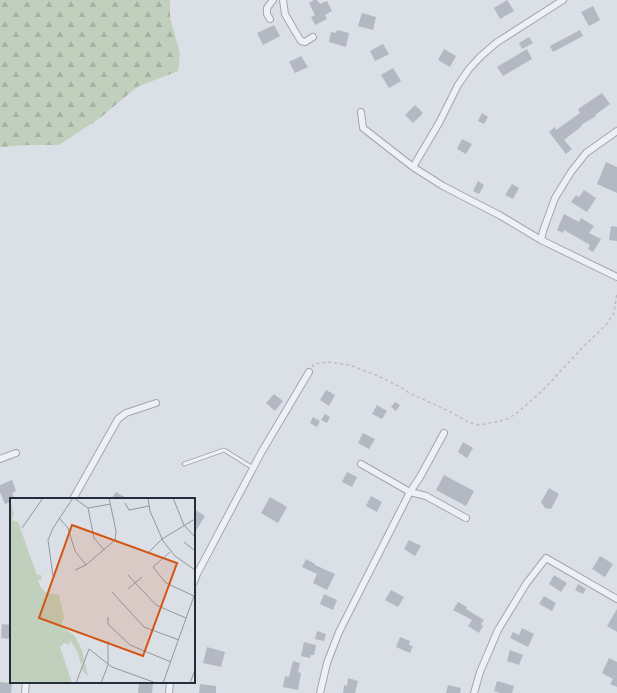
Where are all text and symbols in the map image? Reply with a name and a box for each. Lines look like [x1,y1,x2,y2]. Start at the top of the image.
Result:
inset map [10,498,195,683]

